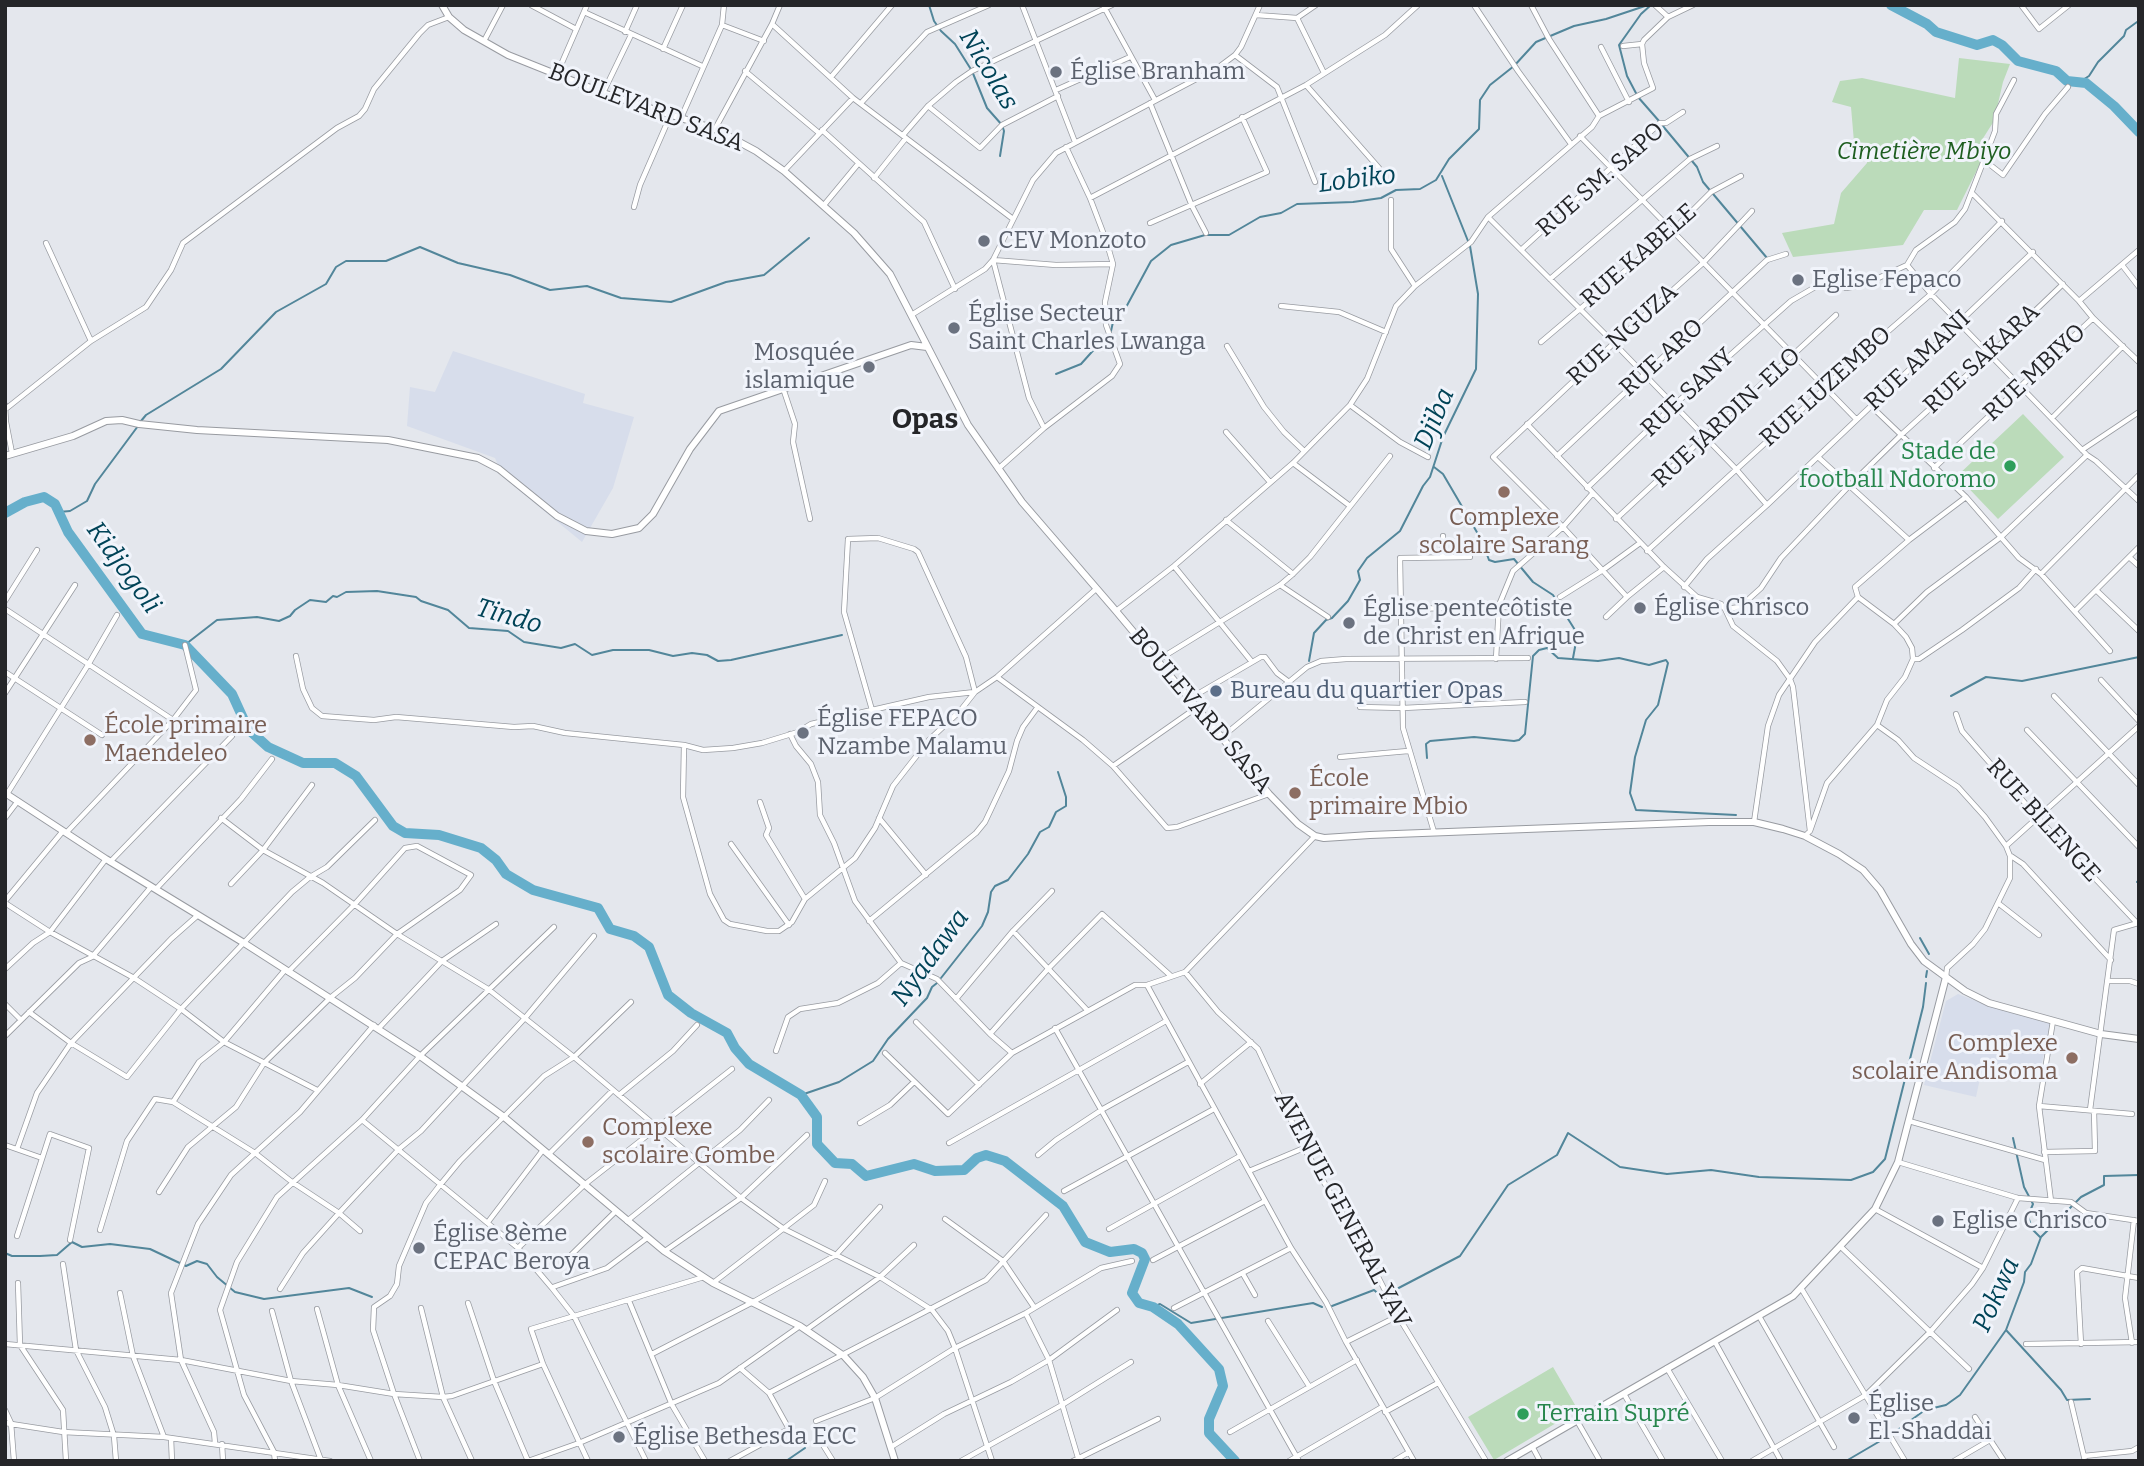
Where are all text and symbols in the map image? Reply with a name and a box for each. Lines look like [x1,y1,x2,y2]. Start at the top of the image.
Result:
water label: Nicolas [952,24,1024,116]
street label: BOULEVARD SASA [544,57,748,159]
place label: Église Branham [1070,58,1245,86]
marker: Église Branham [1048,64,1064,80]
street label: RUE SM. SAPO [1531,117,1671,243]
park label: Cimetière Mbiyo [1837,138,2011,166]
water label: Lobiko [1316,160,1398,200]
street label: RUE KABELE [1575,198,1703,314]
place label: CEV Monzoto [998,227,1147,255]
marker: CEV Monzoto [976,233,992,249]
place label: Eglise Fepaco [1812,266,1962,294]
marker: Eglise Fepaco [1790,272,1806,288]
street label: RUE NGUZA [1562,278,1684,392]
street label: RUE SAKARA [1918,298,2046,420]
place label: Église Secteur Saint Charles Lwanga [968,300,1206,356]
street label: RUE AMANI [1859,305,1977,417]
street label: RUE ARO [1614,313,1710,403]
street label: RUE MBIYO [1978,318,2092,428]
marker: Église Secteur Saint Charles Lwanga [946,320,962,336]
street label: RUE LUZEMBO [1755,321,1897,453]
place label: Mosquée islamique [745,339,855,395]
street label: RUE JARDIN-ELO [1647,342,1807,494]
street label: RUE SANY [1636,343,1740,443]
marker: Mosquée islamique [861,359,877,375]
water label: Djiba [1408,384,1462,454]
district label: Opas [892,403,958,437]
place label: Stade de football Ndoromo [1799,438,1996,494]
marker: Stade de football Ndoromo [2002,458,2018,474]
marker: Complexe scolaire Sarang [1496,484,1512,500]
place label: Complexe scolaire Sarang [1419,504,1589,560]
water label: Kidjogoli [79,516,167,620]
water label: Tindo [473,593,545,641]
place label: Église Chrisco [1654,594,1809,622]
place label: Église pentecôtiste de Christ en Afrique [1363,595,1585,651]
marker: Église Chrisco [1632,600,1648,616]
marker: Église pentecôtiste de Christ en Afrique [1341,615,1357,631]
street label: BOULEVARD SASA [1122,622,1278,800]
place label: Bureau du quartier Opas [1230,677,1503,705]
marker: Bureau du quartier Opas [1208,683,1224,699]
place label: Église FEPACO Nzambe Malamu [817,705,1007,761]
place label: École primaire Maendeleo [104,712,267,768]
marker: Église FEPACO Nzambe Malamu [795,725,811,741]
marker: École primaire Maendeleo [82,732,98,748]
street label: RUE BILENGE [1980,753,2106,889]
place label: École primaire Mbio [1309,765,1468,821]
marker: École primaire Mbio [1287,785,1303,801]
water label: Nyadawa [886,904,976,1012]
place label: Complexe scolaire Andisoma [1852,1030,2058,1086]
marker: Complexe scolaire Andisoma [2064,1050,2080,1066]
street label: AVENUE GENERAL YAV [1267,1087,1417,1333]
place label: Complexe scolaire Gombe [602,1114,775,1170]
marker: Complexe scolaire Gombe [580,1134,596,1150]
place label: Eglise Chrisco [1952,1207,2107,1235]
marker: Eglise Chrisco [1930,1213,1946,1229]
place label: Église 8ème CEPAC Beroya [433,1220,590,1276]
marker: Église 8ème CEPAC Beroya [411,1240,427,1256]
water label: Pokwa [1967,1253,2027,1337]
place label: Église El-Shaddai [1868,1390,1992,1446]
place label: Terrain Supré [1537,1400,1690,1428]
marker: Terrain Supré [1515,1406,1531,1422]
marker: Église El-Shaddai [1846,1410,1862,1426]
place label: Église Bethesda ECC [633,1423,857,1451]
marker: Église Bethesda ECC [611,1429,627,1445]

